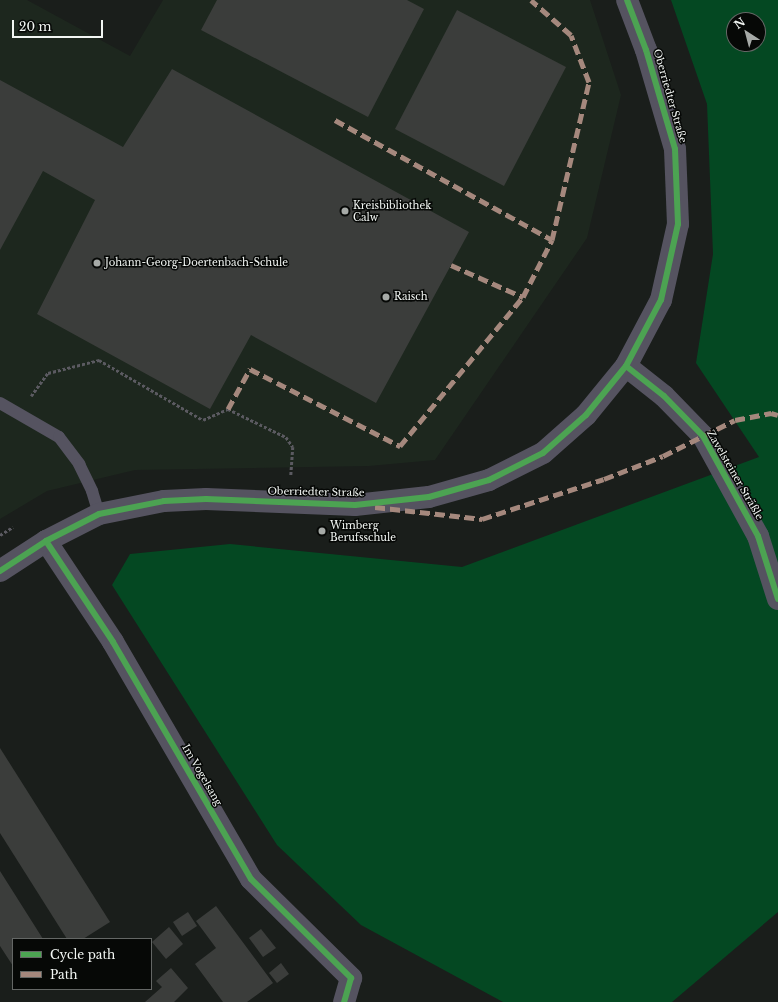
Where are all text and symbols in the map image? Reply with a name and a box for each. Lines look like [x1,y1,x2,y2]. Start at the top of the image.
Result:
scale bar [14,12,105,38]
north arrow [726,12,766,52]
text: N [731,14,748,32]
text: 20 m [19,19,51,34]
street label: Oberriedter Straße [651,48,689,144]
place label: Kreisbibliothek Calw [353,199,431,222]
marker: Kreisbibliothek Calw [340,206,350,216]
place label: Johann-Georg-Doertenbach-Schule [105,257,288,269]
marker: Johann-Georg-Doertenbach-Schule [92,258,102,268]
place label: Raisch [394,291,428,303]
marker: Raisch [381,292,391,302]
street label: Zavelsteiner Sträßle [704,428,766,522]
street label: Oberriedter Straße [267,485,365,499]
place label: Wimberg Berufsschule [330,519,396,542]
marker: Wimberg Berufsschule [317,526,327,536]
street label: Im Vogelsang [180,742,224,808]
legend [12,938,152,990]
text: Cycle path [50,947,115,962]
text: Path [50,967,78,982]

